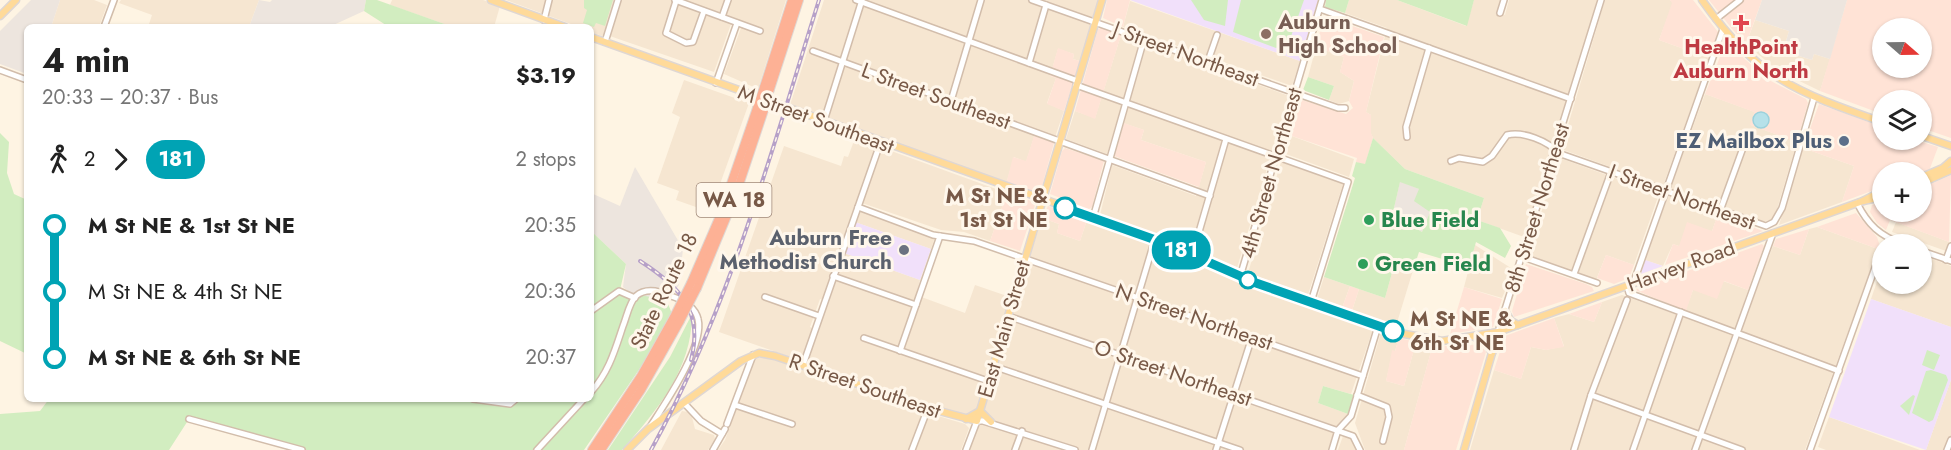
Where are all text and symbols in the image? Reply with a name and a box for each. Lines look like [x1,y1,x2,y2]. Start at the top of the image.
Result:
place label: Auburn High School [1277,7,1397,61]
street label: J Street Northeast [1106,13,1263,94]
marker: HealthPoint Auburn North [1732,14,1750,32]
north arrow [1872,18,1932,78]
map controls [1872,18,1932,294]
marker: Auburn High School [1259,27,1273,41]
place label: HealthPoint Auburn North [1672,32,1809,86]
text: 4 min [42,37,130,84]
street label: L Street Southeast [857,55,1015,137]
text: $3.19 [516,59,576,91]
street label: M Street Southeast [734,77,898,161]
text: 20:33 – 20:37 · Bus [42,83,218,112]
street label: 4th Street Northeast [1232,84,1310,262]
button: layers [1872,90,1932,150]
street label: 8th Street Northeast [1497,120,1577,296]
place label: EZ Mailbox Plus [1676,126,1832,156]
marker: EZ Mailbox Plus [1837,134,1851,148]
icon: walk [42,143,75,176]
icon: forward [104,143,137,176]
text: 181 [158,144,193,174]
text: 2 [84,145,95,174]
text: 2 stops [515,145,576,174]
street label: I Street Northeast [1605,157,1759,237]
button: + [1872,162,1932,222]
place label: M St NE & 1st St NE [945,181,1048,235]
road number: WA 18 [696,183,771,217]
marker: M St NE & 1st St NE [1054,197,1076,219]
place label: Blue Field [1381,205,1479,235]
text: M St NE & 1st St NE [88,209,295,241]
text: 20:35 [524,211,576,240]
marker: Blue Field [1362,213,1376,227]
place label: Auburn Free Methodist Church [720,223,892,277]
street label: State Route 18 [623,228,705,354]
line badge: 181 [1146,230,1216,270]
street label: Harvey Road [1623,233,1739,299]
button: − [1872,234,1932,294]
text: 181 [1164,235,1198,265]
marker: Auburn Free Methodist Church [897,243,911,257]
place label: Green Field [1375,249,1491,279]
street label: East Main Street [970,257,1038,401]
marker: Green Field [1356,257,1370,271]
unlabelled marker [1239,271,1257,289]
text: M St NE & 4th St NE [88,275,283,307]
street label: N Street Northeast [1111,276,1277,358]
text: 20:36 [524,277,576,306]
place label: M St NE & 6th St NE [1410,304,1513,358]
marker: M St NE & 6th St NE [1382,320,1404,342]
street label: O Street Northeast [1090,332,1256,414]
text: M St NE & 6th St NE [88,341,301,373]
text: 20:37 [526,343,576,372]
street label: R Street Southeast [785,346,945,426]

